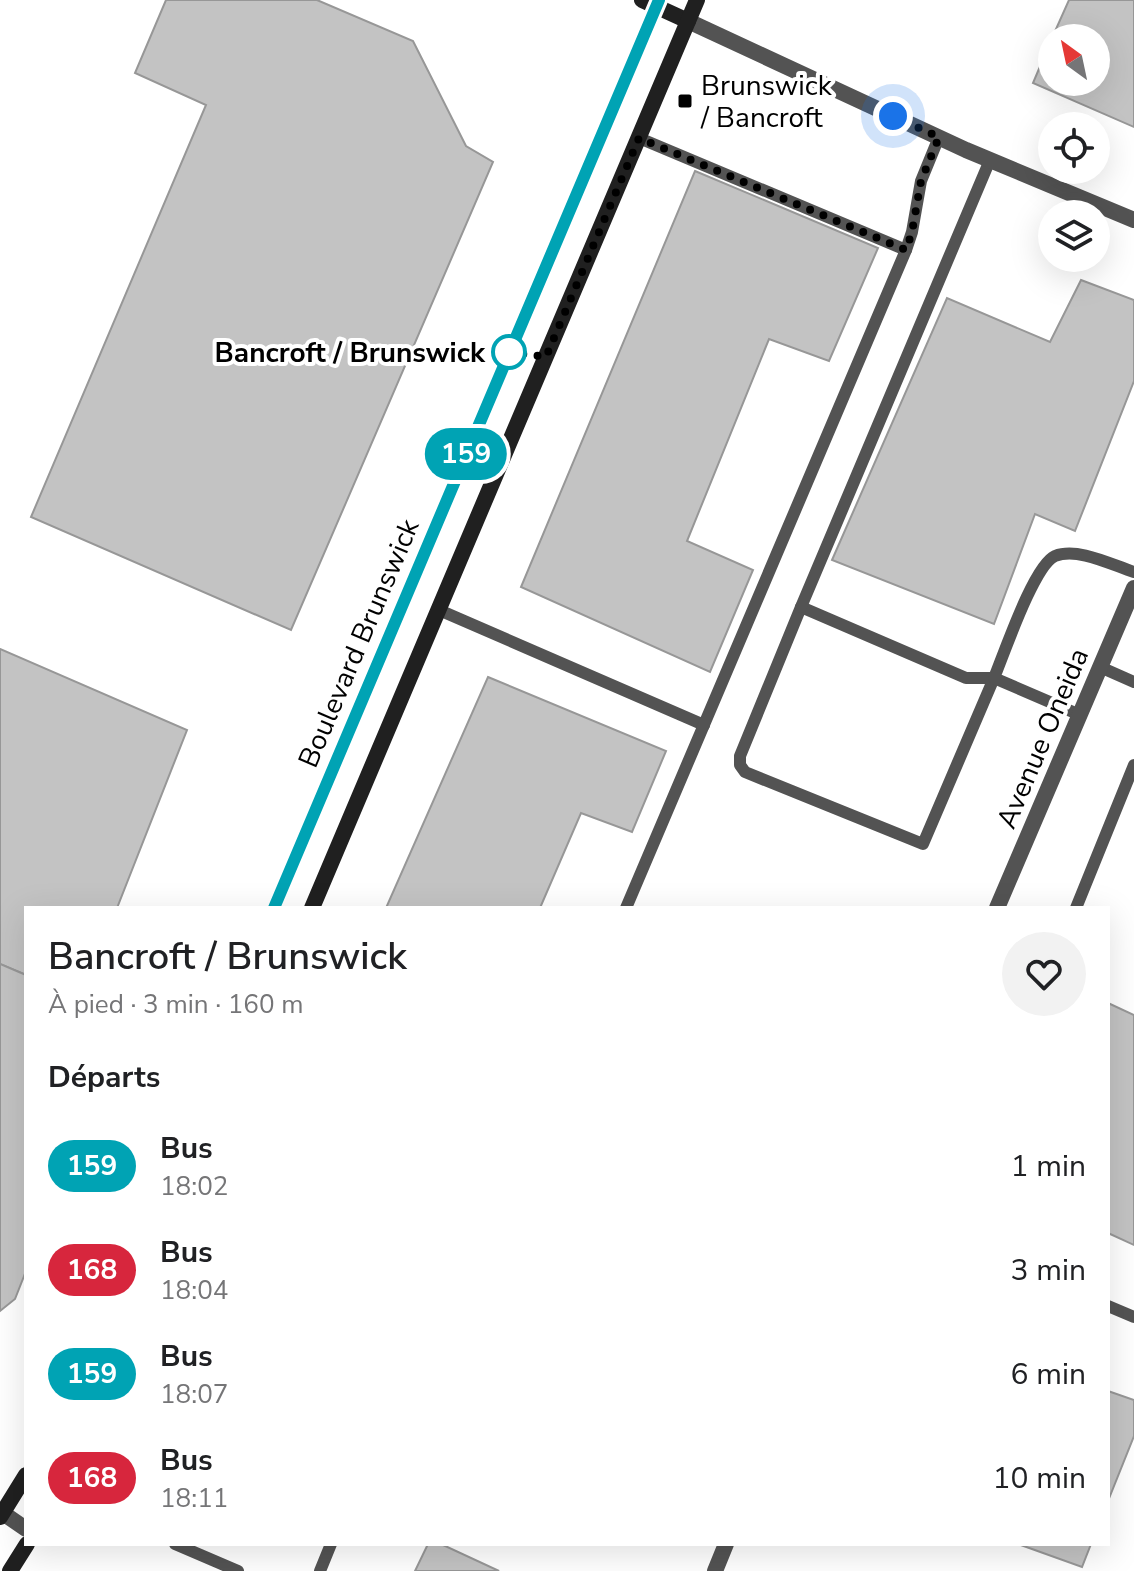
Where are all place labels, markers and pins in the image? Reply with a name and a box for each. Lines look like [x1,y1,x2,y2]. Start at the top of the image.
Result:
place label: Brunswick / Bancroft [700,67,833,137]
marker: Brunswick / Bancroft [676,92,694,110]
place label: Bancroft / Brunswick [215,334,486,372]
marker: Bancroft / Brunswick [492,335,526,369]

